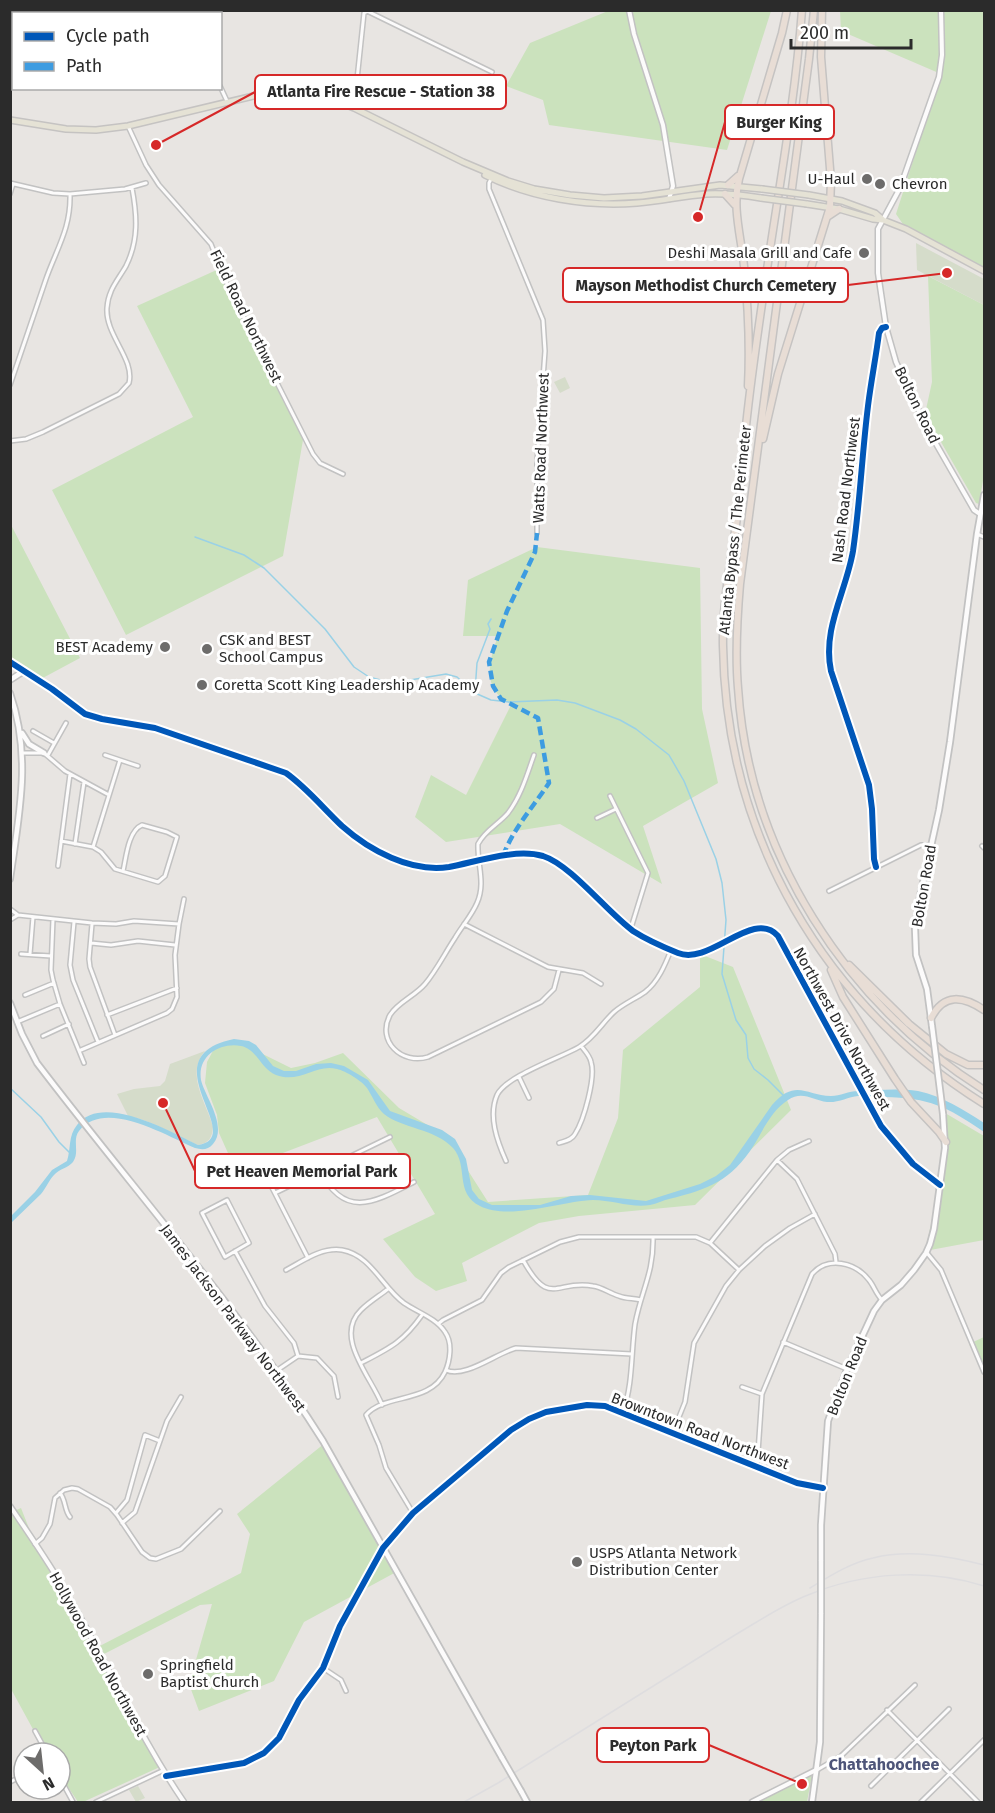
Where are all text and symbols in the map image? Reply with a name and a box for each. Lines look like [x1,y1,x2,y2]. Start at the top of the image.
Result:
legend [12,12,222,90]
scale bar [791,12,911,50]
text: 200 m [800,22,849,44]
text: Cycle path [66,25,150,47]
text: Path [66,55,102,77]
callout: Atlanta Fire Rescue - Station 38 [255,75,506,109]
text: Atlanta Fire Rescue - Station 38 [266,82,495,101]
callout: Burger King [725,105,834,139]
text: Burger King [736,113,822,132]
place label: U-Haul [808,170,856,188]
marker: U-Haul [860,172,874,186]
place label: Chevron [892,175,947,193]
marker: Chevron [873,177,887,191]
place label: Deshi Masala Grill and Cafe [668,244,852,262]
marker: Deshi Masala Grill and Cafe [857,246,871,260]
street label: Field Road Northwest [206,247,286,386]
callout: Mayson Methodist Church Cemetery [563,268,848,302]
text: Mayson Methodist Church Cemetery [576,276,837,295]
street label: Bolton Road [891,363,943,447]
street label: Watts Road Northwest [529,372,553,524]
street label: Nash Road Northwest [828,415,864,564]
street label: Atlanta Bypass / The Perimeter [715,424,755,636]
place label: CSK and BEST School Campus [219,631,323,666]
place label: BEST Academy [55,638,154,656]
marker: BEST Academy [158,640,172,654]
marker: CSK and BEST School Campus [200,642,214,656]
place label: Coretta Scott King Leadership Academy [214,676,480,694]
marker: Coretta Scott King Leadership Academy [195,678,209,692]
street label: Bolton Road [908,843,940,929]
street label: Northwest Drive Northwest [790,944,895,1114]
callout: Pet Heaven Memorial Park [195,1154,410,1188]
text: Pet Heaven Memorial Park [207,1162,398,1181]
street label: James Jackson Parkway Northwest [156,1221,310,1416]
street label: Bolton Road [823,1334,871,1418]
street label: Browntown Road Northwest [608,1389,792,1474]
place label: USPS Atlanta Network Distribution Center [589,1544,737,1579]
marker: USPS Atlanta Network Distribution Center [570,1555,584,1569]
street label: Hollywood Road Northwest [45,1569,151,1740]
place label: Springfield Baptist Church [160,1656,259,1691]
marker: Springfield Baptist Church [141,1667,155,1681]
callout: Peyton Park [597,1728,709,1762]
text: Peyton Park [609,1736,697,1755]
north arrow [12,1741,72,1801]
district label: Chattahoochee [829,1755,939,1774]
text: N [40,1773,58,1795]

